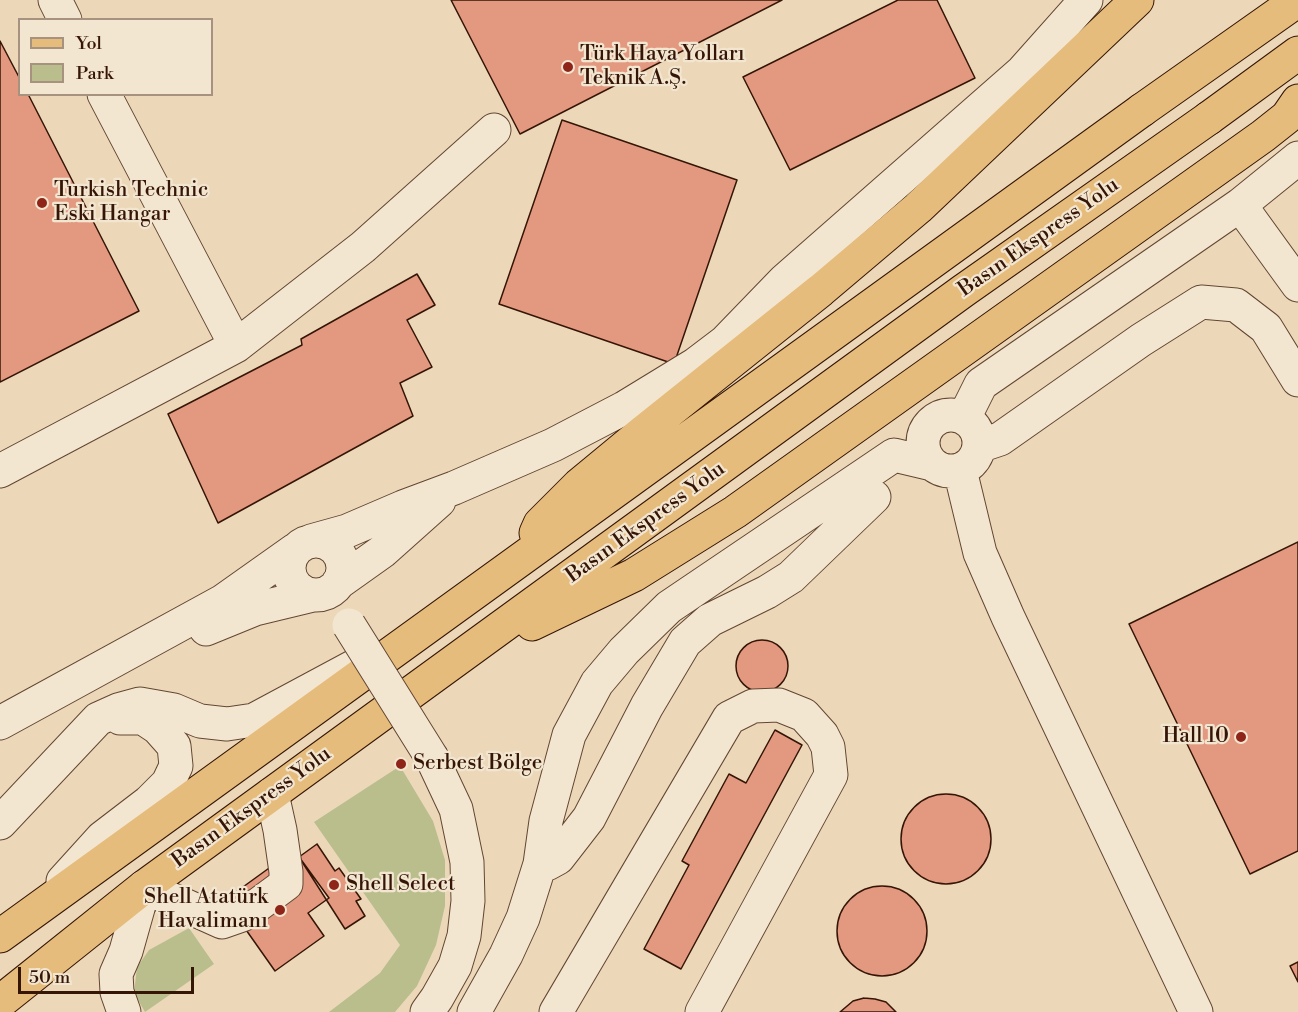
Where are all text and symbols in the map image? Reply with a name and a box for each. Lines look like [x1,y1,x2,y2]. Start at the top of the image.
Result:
legend [18,18,213,96]
text: Yol [76,32,102,55]
place label: Türk Hava Yolları Teknik A.Ş. [580,42,745,92]
marker: Türk Hava Yolları Teknik A.Ş. [561,60,575,74]
text: Park [76,62,113,85]
street label: Basın Ekspress Yolu [954,173,1124,303]
place label: Turkish Technic Eski Hangar [54,178,208,228]
marker: Turkish Technic Eski Hangar [35,196,49,210]
street label: Basın Ekspress Yolu [562,457,730,589]
place label: Hall 10 [1162,724,1229,750]
marker: Hall 10 [1234,730,1248,744]
street label: Basın Ekspress Yolu [168,742,336,874]
place label: Serbest Bölge [413,751,542,777]
marker: Serbest Bölge [394,757,408,771]
place label: Shell Select [346,872,455,898]
marker: Shell Select [327,878,341,892]
place label: Shell Atatürk Havalimanı [144,885,268,935]
marker: Shell Atatürk Havalimanı [273,903,287,917]
scale bar [21,955,196,993]
text: 50 m [29,966,70,989]

